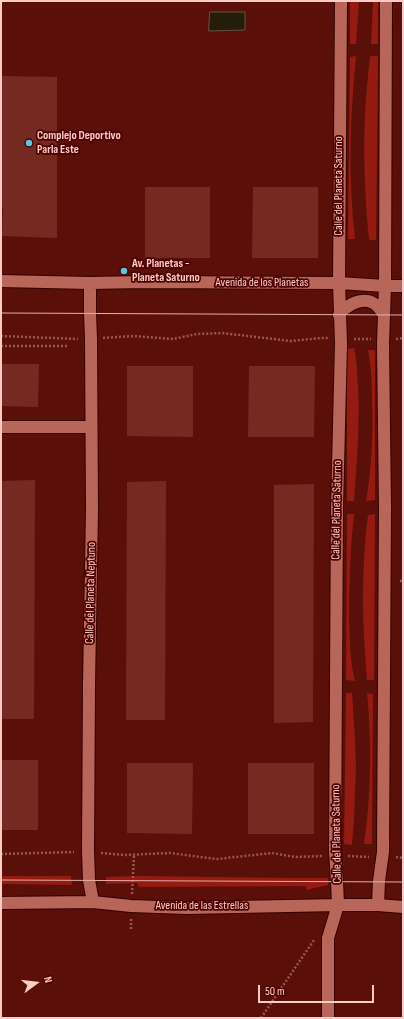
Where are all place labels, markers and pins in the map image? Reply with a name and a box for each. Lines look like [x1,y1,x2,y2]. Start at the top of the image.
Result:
place label: Complejo Deportivo Parla Este [37,129,121,157]
marker: Complejo Deportivo Parla Este [24,138,34,148]
place label: Av. Planetas - Planeta Saturno [132,257,200,285]
marker: Av. Planetas - Planeta Saturno [119,266,129,276]

